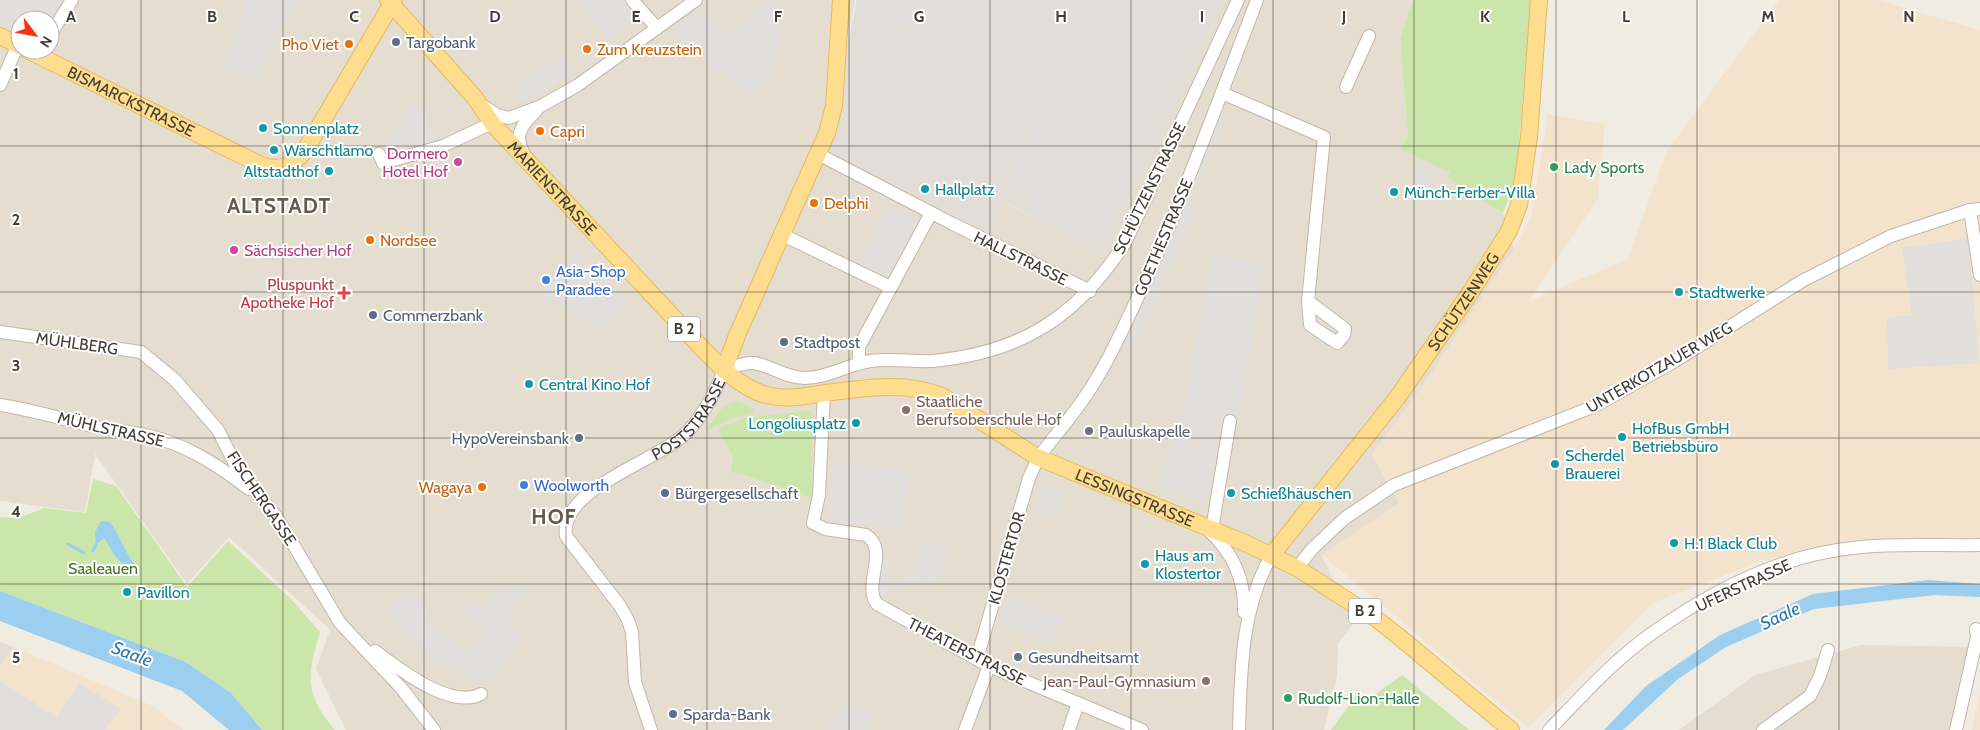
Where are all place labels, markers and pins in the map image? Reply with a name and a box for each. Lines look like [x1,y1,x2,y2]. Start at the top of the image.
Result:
place label: Targobank [406,33,476,52]
place label: Pho Viet [281,35,340,54]
marker: Targobank [390,36,402,48]
marker: Pho Viet [343,38,355,50]
place label: Zum Kreuzstein [597,40,702,59]
marker: Zum Kreuzstein [581,43,593,55]
place label: Sonnenplatz [273,119,360,138]
marker: Sonnenplatz [257,122,269,134]
place label: Capri [550,122,585,141]
marker: Capri [534,125,546,137]
place label: Wärschtlamo [284,141,374,160]
marker: Wärschtlamo [268,144,280,156]
place label: Dormero Hotel Hof [382,144,449,181]
marker: Dormero Hotel Hof [452,156,464,168]
place label: Lady Sports [1564,158,1645,177]
marker: Lady Sports [1548,161,1560,173]
place label: Altstadthof [244,162,320,181]
marker: Altstadthof [323,165,335,177]
place label: Hallplatz [935,180,995,199]
marker: Hallplatz [919,183,931,195]
place label: Münch-Ferber-Villa [1404,183,1535,202]
marker: Münch-Ferber-Villa [1388,186,1400,198]
place label: Delphi [824,194,868,213]
marker: Delphi [808,197,820,209]
place label: Nordsee [380,231,437,250]
marker: Nordsee [364,234,376,246]
place label: Sächsischer Hof [244,241,352,260]
marker: Sächsischer Hof [228,244,240,256]
place label: Asia-Shop Paradee [556,262,626,299]
marker: Asia-Shop Paradee [540,274,552,286]
place label: Pluspunkt Apotheke Hof [241,275,335,312]
place label: Stadtwerke [1689,283,1765,302]
marker: Stadtwerke [1673,286,1685,298]
marker: Pluspunkt Apotheke Hof [338,287,350,299]
place label: Commerzbank [383,306,484,325]
marker: Commerzbank [367,309,379,321]
place label: Stadtpost [794,333,861,352]
marker: Stadtpost [778,336,790,348]
place label: Central Kino Hof [539,375,651,394]
marker: Central Kino Hof [523,378,535,390]
place label: Staatliche Berufsoberschule Hof [916,392,1062,429]
marker: Staatliche Berufsoberschule Hof [900,404,912,416]
place label: Longoliusplatz [748,414,846,433]
marker: Longoliusplatz [850,417,862,429]
place label: HofBus GmbH Betriebsbüro [1632,419,1730,456]
place label: Pauluskapelle [1099,422,1190,441]
marker: Pauluskapelle [1083,425,1095,437]
place label: HypoVereinsbank [451,429,570,448]
marker: HofBus GmbH Betriebsbüro [1616,431,1628,443]
marker: HypoVereinsbank [573,432,585,444]
place label: Scherdel Brauerei [1565,446,1624,483]
marker: Scherdel Brauerei [1549,458,1561,470]
place label: Woolworth [534,476,609,495]
place label: Wagaya [419,478,472,497]
marker: Woolworth [518,479,530,491]
marker: Wagaya [476,481,488,493]
place label: Bürgergesellschaft [675,484,799,503]
place label: Schießhäuschen [1241,484,1352,503]
marker: Bürgergesellschaft [659,487,671,499]
marker: Schießhäuschen [1225,487,1237,499]
place label: H.1 Black Club [1684,534,1777,553]
marker: H.1 Black Club [1668,537,1680,549]
place label: Haus am Klostertor [1155,546,1222,583]
marker: Haus am Klostertor [1139,558,1151,570]
place label: Pavillon [137,583,190,602]
marker: Pavillon [121,586,133,598]
place label: Gesundheitsamt [1028,648,1140,667]
marker: Gesundheitsamt [1012,651,1024,663]
place label: Jean-Paul-Gymnasium [1042,672,1196,691]
marker: Jean-Paul-Gymnasium [1200,675,1212,687]
place label: Rudolf-Lion-Halle [1298,689,1419,708]
marker: Rudolf-Lion-Halle [1282,692,1294,704]
place label: Sparda-Bank [683,705,771,724]
marker: Sparda-Bank [667,708,679,720]

